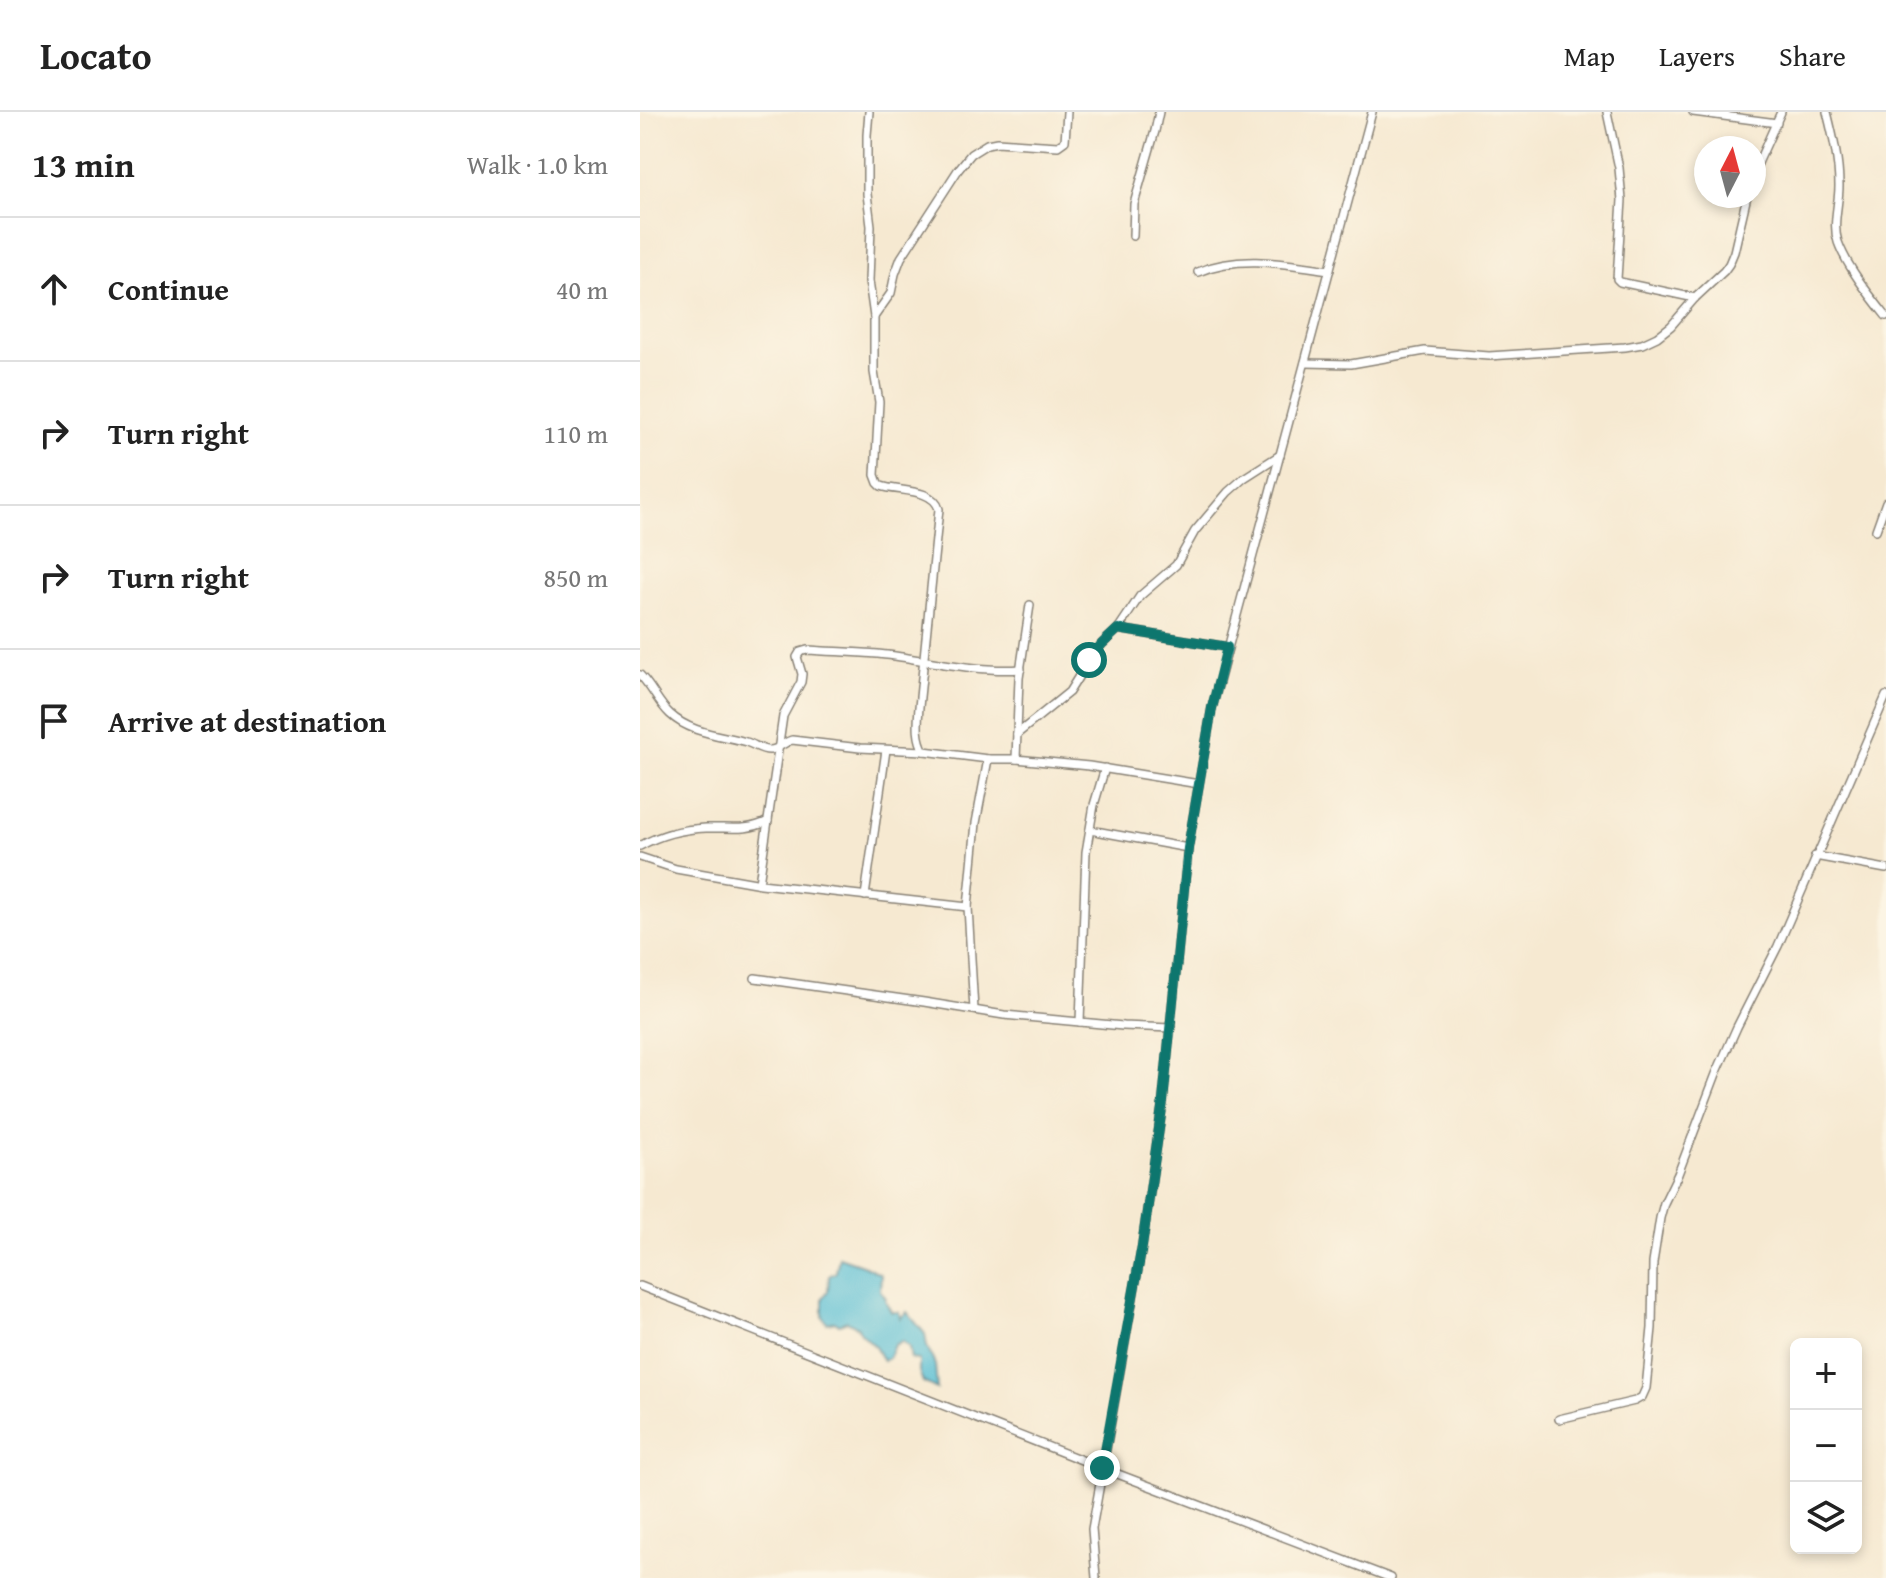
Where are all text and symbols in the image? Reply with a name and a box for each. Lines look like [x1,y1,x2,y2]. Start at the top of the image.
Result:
text: Locato [40,27,152,83]
text: Map [1564,35,1615,76]
text: Layers [1659,35,1735,76]
text: Share [1779,35,1846,76]
north arrow [1694,136,1766,208]
text: 13 min [32,140,134,189]
text: Walk · 1.0 km [467,145,608,184]
icon: ahead [32,267,76,311]
text: Continue [108,267,229,311]
text: 40 m [556,270,608,309]
icon: right [32,411,76,455]
text: Turn right [108,411,249,455]
text: 110 m [543,414,608,453]
icon: right [32,555,76,599]
text: Turn right [108,555,249,599]
text: 850 m [543,558,608,597]
route start [1071,642,1107,678]
icon: arrive [32,699,76,743]
text: Arrive at destination [108,699,386,743]
map controls [1790,1338,1862,1554]
button: + [1790,1338,1862,1410]
button: − [1790,1410,1862,1482]
route end [1084,1450,1120,1486]
button: layers [1790,1482,1862,1554]

